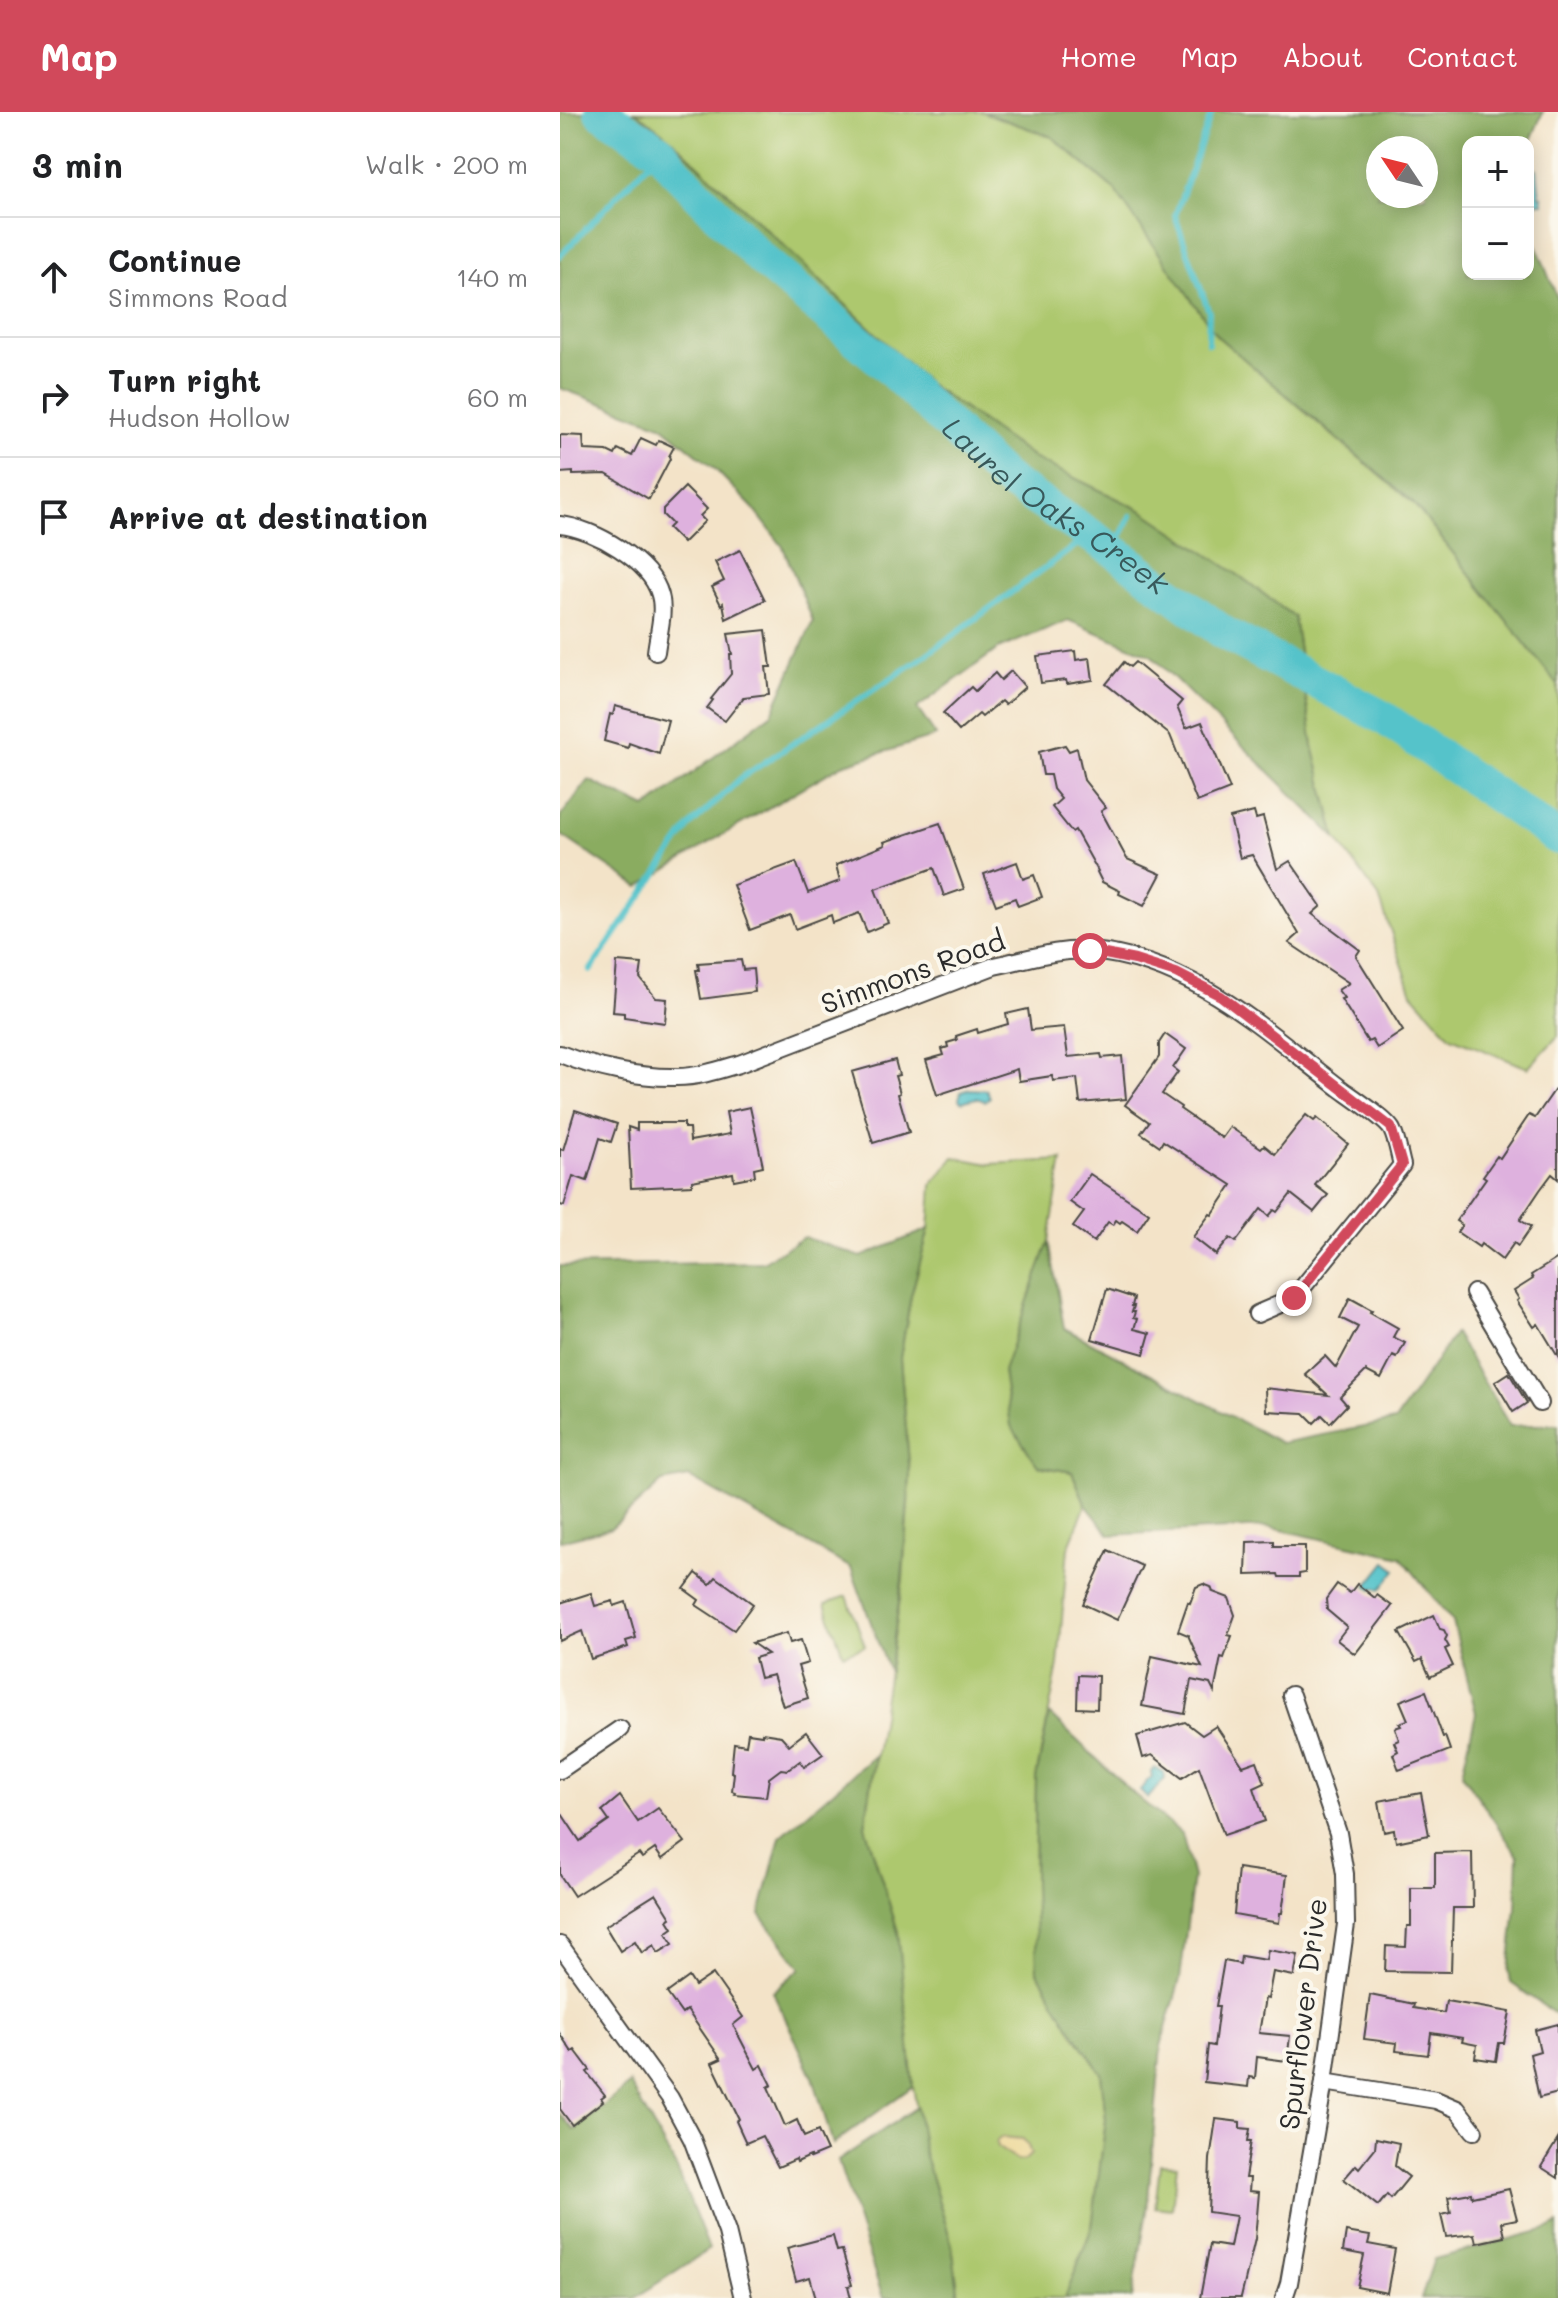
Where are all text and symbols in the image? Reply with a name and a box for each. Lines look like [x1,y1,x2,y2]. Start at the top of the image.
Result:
text: Map [40,31,118,81]
text: Home [1061,38,1137,74]
text: Map [1181,38,1238,74]
text: About [1282,38,1363,74]
text: Contact [1407,38,1518,74]
north arrow [1366,136,1438,208]
map controls [1462,136,1534,280]
button: + [1462,136,1534,208]
text: 3 min [32,142,123,187]
text: Walk · 200 m [365,147,528,181]
button: − [1462,208,1534,280]
text: Continue [108,240,241,280]
icon: ahead [32,255,76,299]
text: 140 m [456,260,528,294]
text: Simmons Road [108,280,288,314]
text: Turn right [108,360,261,400]
icon: right [32,375,76,419]
text: 60 m [467,380,528,414]
text: Hudson Hollow [108,400,291,434]
water label: Laurel Oaks Creek [934,408,1179,604]
icon: arrive [32,495,76,539]
text: Arrive at destination [108,497,428,537]
street label: Simmons Road [816,921,1010,1021]
route start [1072,933,1108,969]
route end [1276,1280,1312,1316]
street label: Spurflower Drive [1270,1896,1334,2132]

